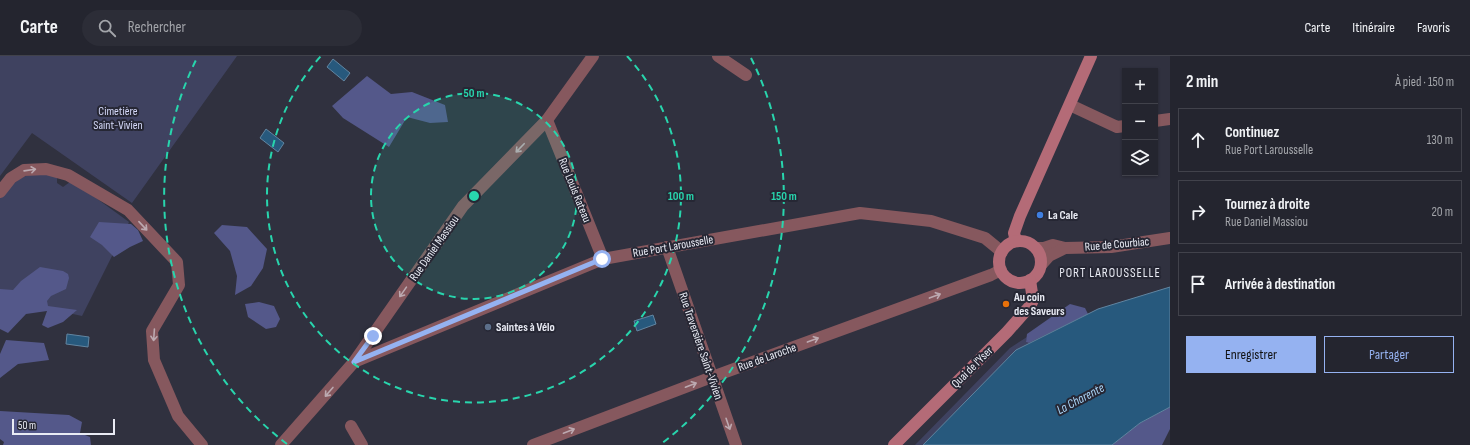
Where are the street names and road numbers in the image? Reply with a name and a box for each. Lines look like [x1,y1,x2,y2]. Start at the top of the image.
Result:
street label: Rue Louis Rateau [555,156,594,225]
street label: Rue Daniel Massiou [406,213,463,284]
street label: Rue Port Larousselle [632,232,715,261]
street label: Rue de Courbiac [1084,234,1150,255]
street label: Rue Traversière Saint-Vivien [675,291,726,402]
street label: Rue de Laroche [736,340,799,375]
street label: Quai de l'Yser [948,343,997,391]

